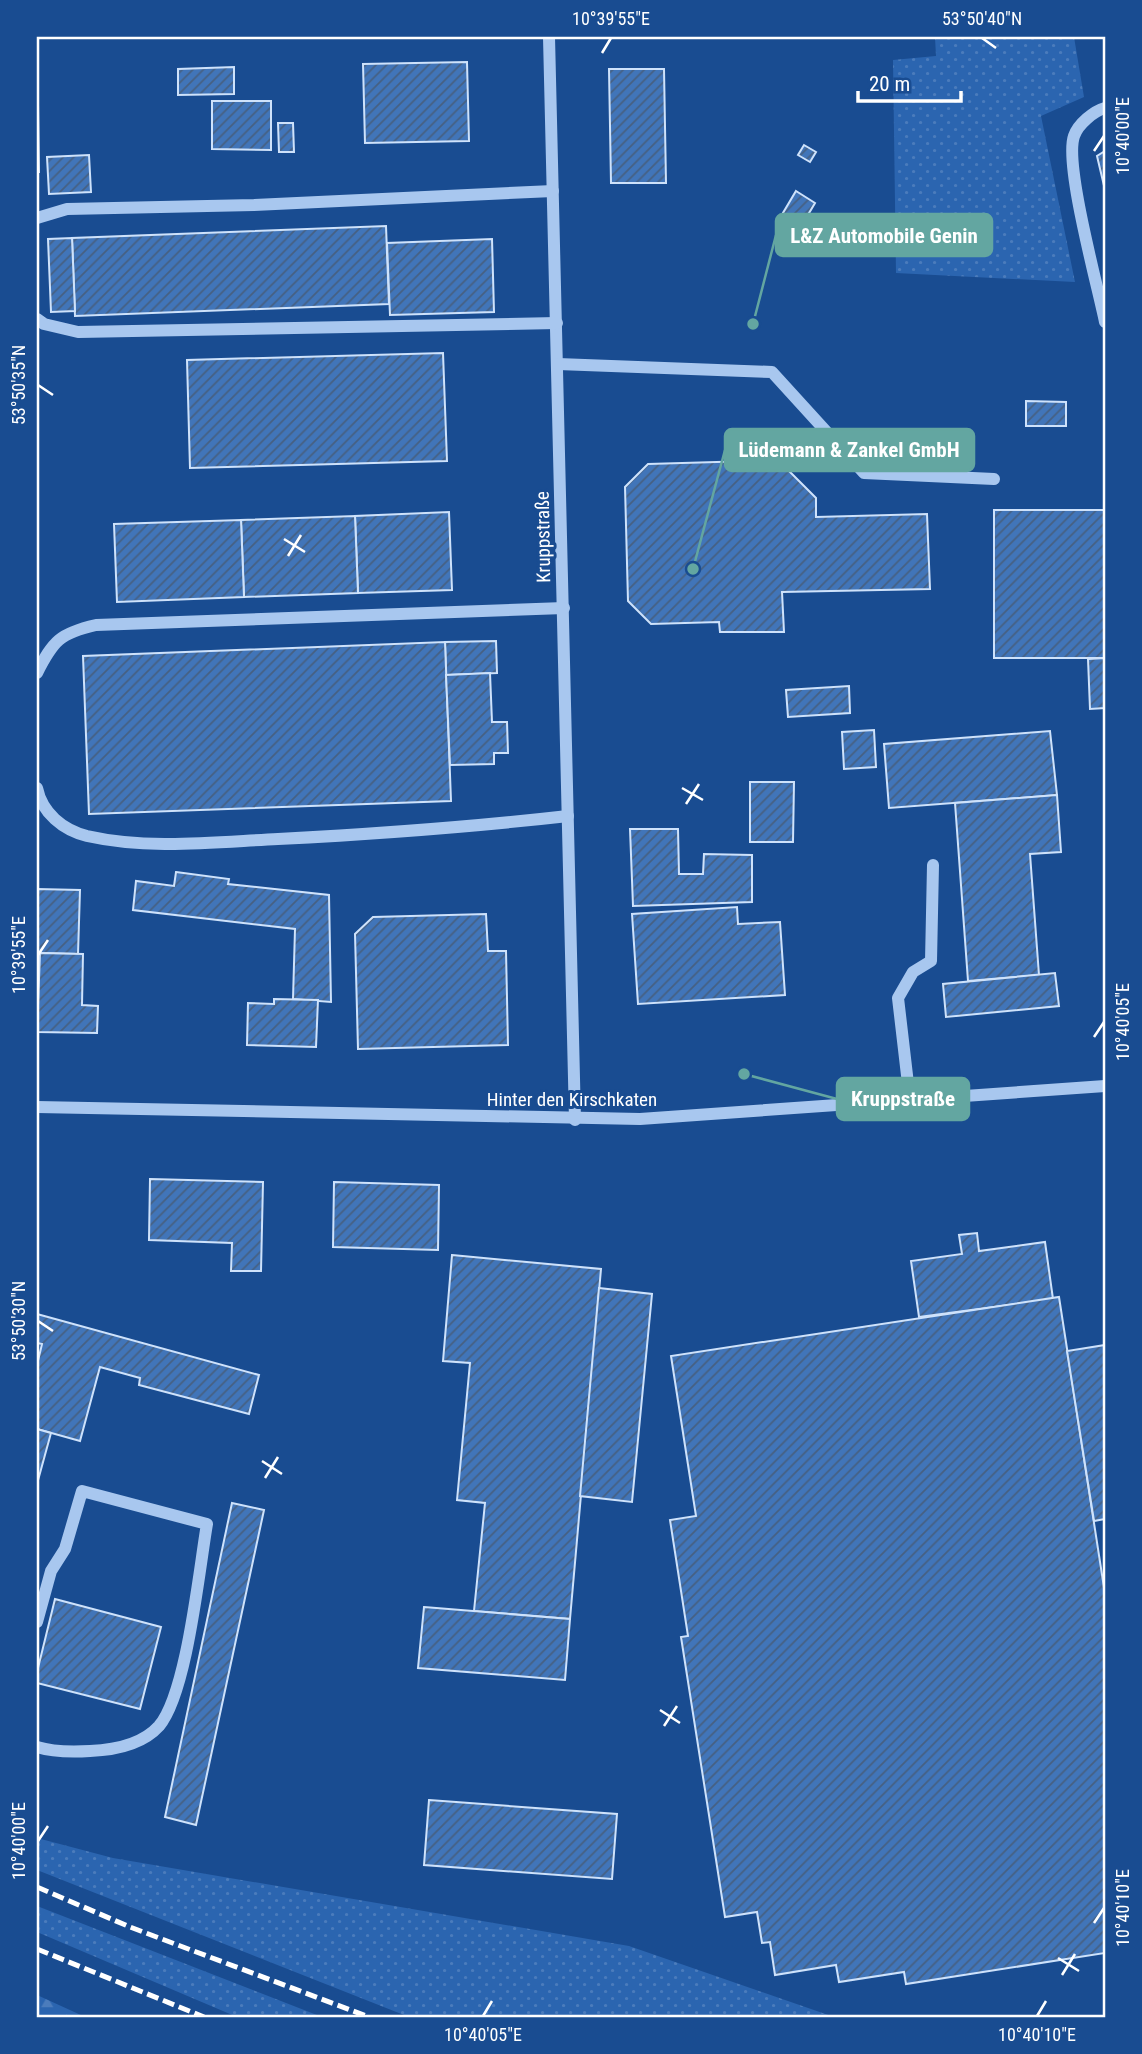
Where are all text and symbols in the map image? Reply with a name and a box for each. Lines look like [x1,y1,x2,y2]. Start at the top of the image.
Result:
text: 10°39'55"E [572,8,650,29]
text: 53°50'40"N [942,8,1022,29]
scale bar [858,60,962,104]
text: 20 m [869,72,910,96]
text: 10°40'00"E [1112,97,1133,175]
callout: L&Z Automobile Genin [776,214,992,256]
text: L&Z Automobile Genin [790,224,978,248]
text: 53°50'35"N [8,345,29,425]
callout: Lüdemann & Zankel GmbH [725,429,974,471]
text: Lüdemann & Zankel GmbH [738,438,960,462]
street label: Kruppstraße [531,491,555,583]
text: 10°39'55"E [8,916,29,994]
text: 10°40'05"E [1112,983,1133,1061]
callout: Kruppstraße [837,1078,969,1120]
text: Kruppstraße [851,1087,955,1111]
street label: Hinter den Kirschkaten [487,1088,657,1111]
text: 53°50'30"N [8,1281,29,1361]
text: 10°40'00"E [8,1802,29,1880]
text: 10°40'10"E [1112,1869,1133,1947]
text: 10°40'05"E [444,2024,522,2045]
text: 10°40'10"E [998,2024,1076,2045]

